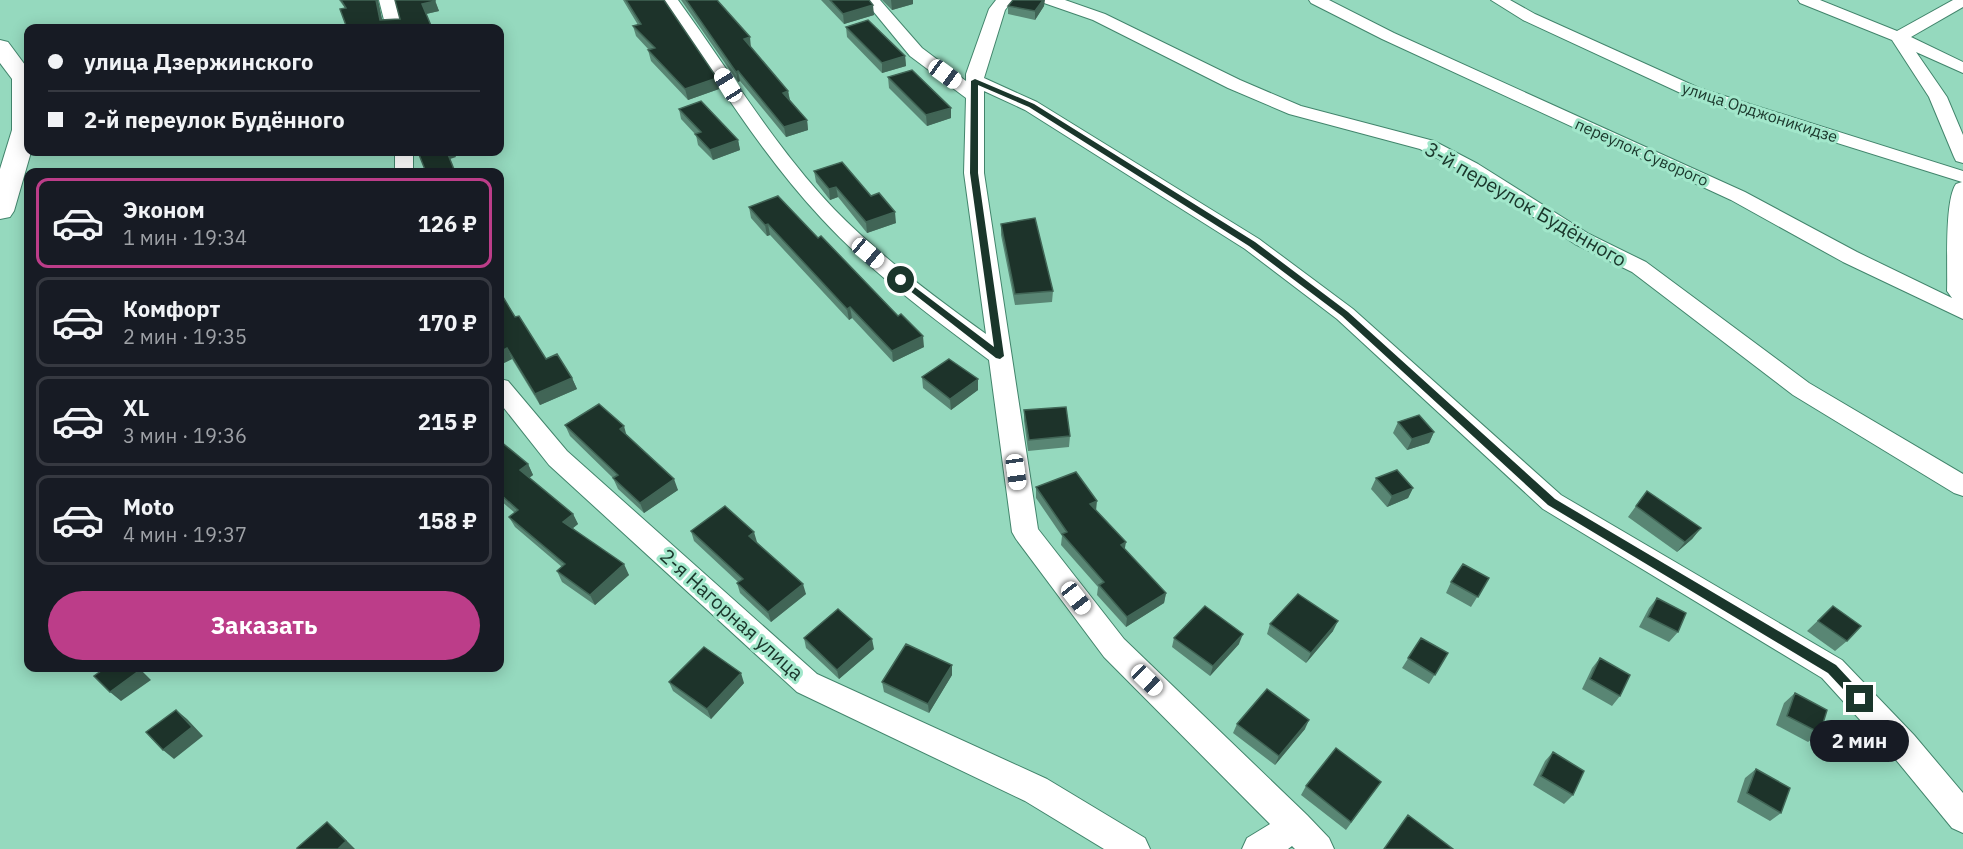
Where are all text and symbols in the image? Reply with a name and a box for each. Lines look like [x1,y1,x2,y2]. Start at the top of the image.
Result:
text: улица Дзержинского [84,47,313,76]
car [925,56,965,92]
car [711,65,745,105]
street label: улица Орджоникидзе [1680,77,1841,147]
text: 2-й переулок Будённого [84,105,345,134]
street label: переулок Суворого [1572,114,1712,190]
street label: 3-й переулок Будённого [1420,135,1632,273]
text: Эконом [123,195,205,224]
icon: car [51,196,105,250]
text: 126 ₽ [418,209,477,238]
text: 1 мин · 19:34 [123,224,247,251]
car [848,235,888,271]
route start [887,266,914,293]
text: Комфорт [123,294,220,323]
icon: car [51,295,105,349]
text: 170 ₽ [418,308,477,337]
text: 2 мин · 19:35 [123,323,247,350]
text: XL [123,393,149,422]
icon: car [51,394,105,448]
text: 215 ₽ [418,407,477,436]
text: 3 мин · 19:36 [123,422,247,449]
car [1005,453,1027,491]
text: Moto [123,492,174,521]
icon: car [51,493,105,547]
text: 158 ₽ [418,506,477,535]
text: 4 мин · 19:37 [123,521,247,548]
street label: 2-я Нагорная улица [654,542,810,686]
car [1058,578,1094,618]
button: Заказать [48,591,480,660]
car [1128,661,1166,699]
route end [1846,685,1873,712]
callout: 2 мин [1810,720,1910,762]
text: 2 мин [1832,727,1887,754]

